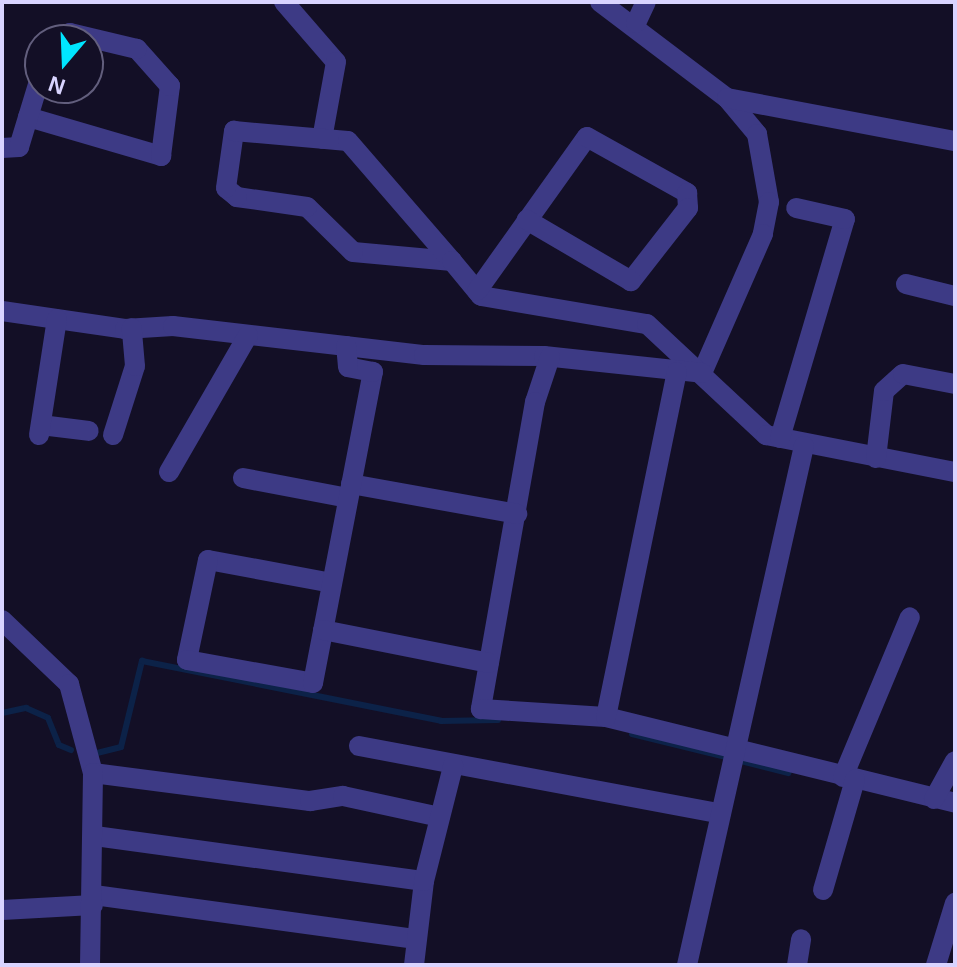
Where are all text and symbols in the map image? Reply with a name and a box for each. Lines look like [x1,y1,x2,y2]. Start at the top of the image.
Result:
north arrow [24,24,104,104]
text: N [45,71,68,100]

